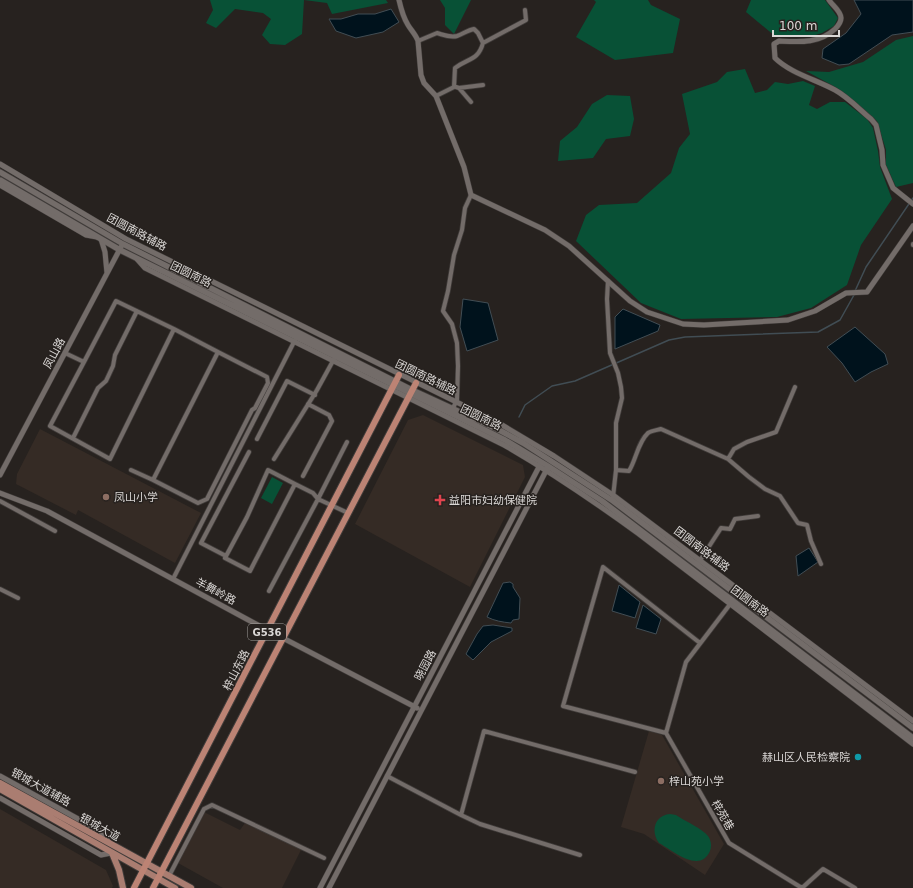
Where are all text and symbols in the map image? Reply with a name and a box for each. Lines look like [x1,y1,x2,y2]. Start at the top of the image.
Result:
scale bar [773,12,839,38]
text: 100 m [779,19,817,33]
street label: 团圆南路辅路 [105,211,169,254]
street label: 团圆南路 [168,259,213,290]
street label: 凤山路 [41,336,68,371]
street label: 团圆南路辅路 [393,357,458,398]
street label: 团圆南路 [458,402,503,433]
place label: 凤山小学 [114,491,158,504]
marker: 凤山小学 [101,492,111,502]
marker: 益阳市妇幼保健院 [434,494,446,506]
place label: 益阳市妇幼保健院 [449,494,537,507]
street label: 团圆南路辅路 [671,524,732,574]
street label: 羊舞岭路 [193,575,238,608]
street label: 团圆南路 [728,583,771,620]
road number: G536 [248,624,286,640]
street label: 梓山东路 [221,648,252,693]
street label: 晓园路 [412,648,439,683]
place label: 赫山区人民检察院 [762,751,850,764]
marker: 赫山区人民检察院 [853,752,863,762]
street label: 银城大道辅路 [9,766,73,809]
place label: 梓山苑小学 [669,775,724,788]
marker: 梓山苑小学 [656,776,666,786]
street label: 梓苑巷 [709,798,736,833]
street label: 银城大道 [77,811,122,844]

